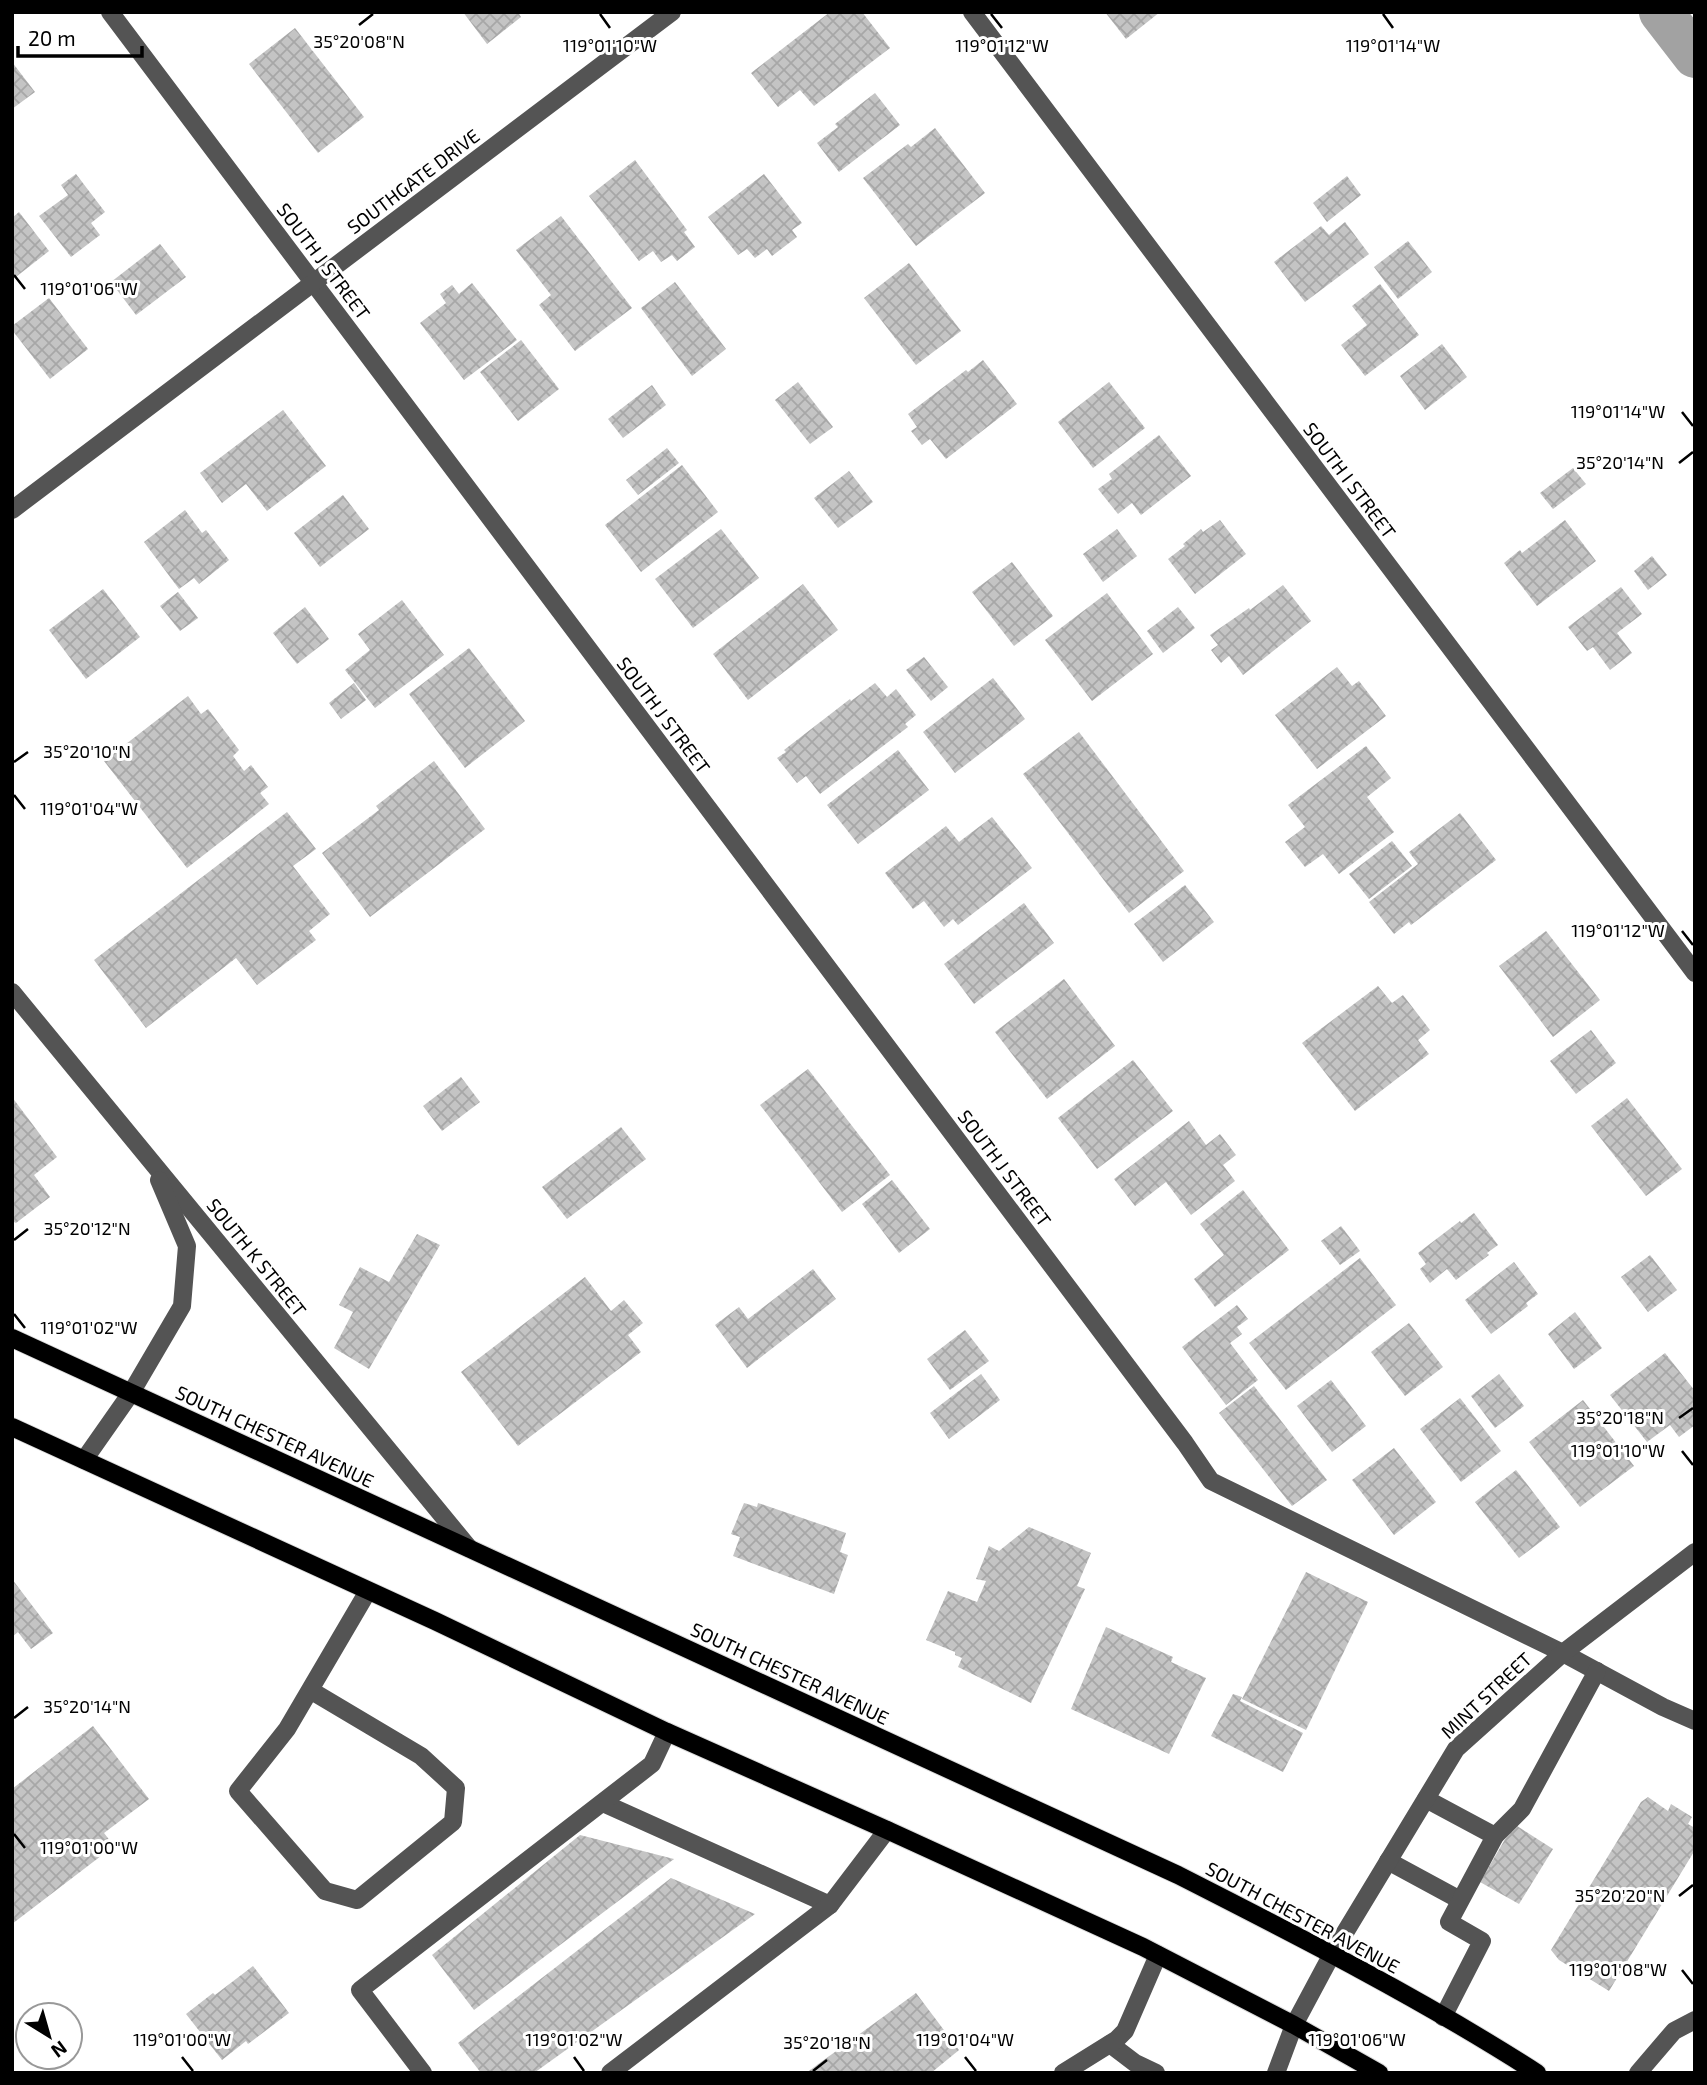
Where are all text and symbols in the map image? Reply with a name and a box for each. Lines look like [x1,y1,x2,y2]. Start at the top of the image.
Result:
scale bar [18,14,142,58]
text: 20 m [28,25,76,50]
text: 35°20'08"N [313,30,405,52]
text: 119°01'10"W [563,34,657,56]
text: 119°01'12"W [955,34,1049,56]
text: 119°01'14"W [1346,34,1440,56]
street label: SOUTHGATE DRIVE [342,124,484,238]
street label: SOUTH J STREET [273,198,375,324]
text: 119°01'06"W [40,277,138,299]
text: 119°01'14"W [1571,400,1665,422]
street label: SOUTH I STREET [1299,418,1401,542]
text: 35°20'14"N [1576,451,1664,473]
street label: SOUTH J STREET [613,652,715,778]
text: 35°20'10"N [43,740,131,762]
text: 119°01'04"W [40,797,138,819]
text: 119°01'12"W [1571,919,1665,941]
street label: SOUTH J STREET [954,1105,1056,1231]
street label: SOUTH K STREET [202,1193,312,1321]
text: 35°20'12"N [43,1217,131,1239]
text: 119°01'02"W [40,1316,138,1338]
street label: SOUTH CHESTER AVENUE [172,1380,378,1492]
text: 35°20'18"N [1576,1406,1664,1428]
text: 119°01'10"W [1571,1439,1665,1461]
street label: SOUTH CHESTER AVENUE [687,1617,893,1729]
street label: MINT STREET [1436,1647,1536,1743]
text: 35°20'14"N [43,1695,131,1717]
text: 119°01'00"W [40,1836,138,1858]
street label: SOUTH CHESTER AVENUE [1202,1856,1404,1978]
text: 35°20'20"N [1575,1884,1665,1906]
text: 119°01'08"W [1569,1958,1667,1980]
north arrow [14,2001,84,2071]
text: 119°01'00"W [133,2028,231,2050]
text: 119°01'02"W [525,2028,623,2050]
text: 119°01'04"W [916,2028,1014,2050]
text: 119°01'06"W [1308,2028,1406,2050]
text: 35°20'18"N [783,2031,871,2053]
text: N [47,2037,72,2063]

